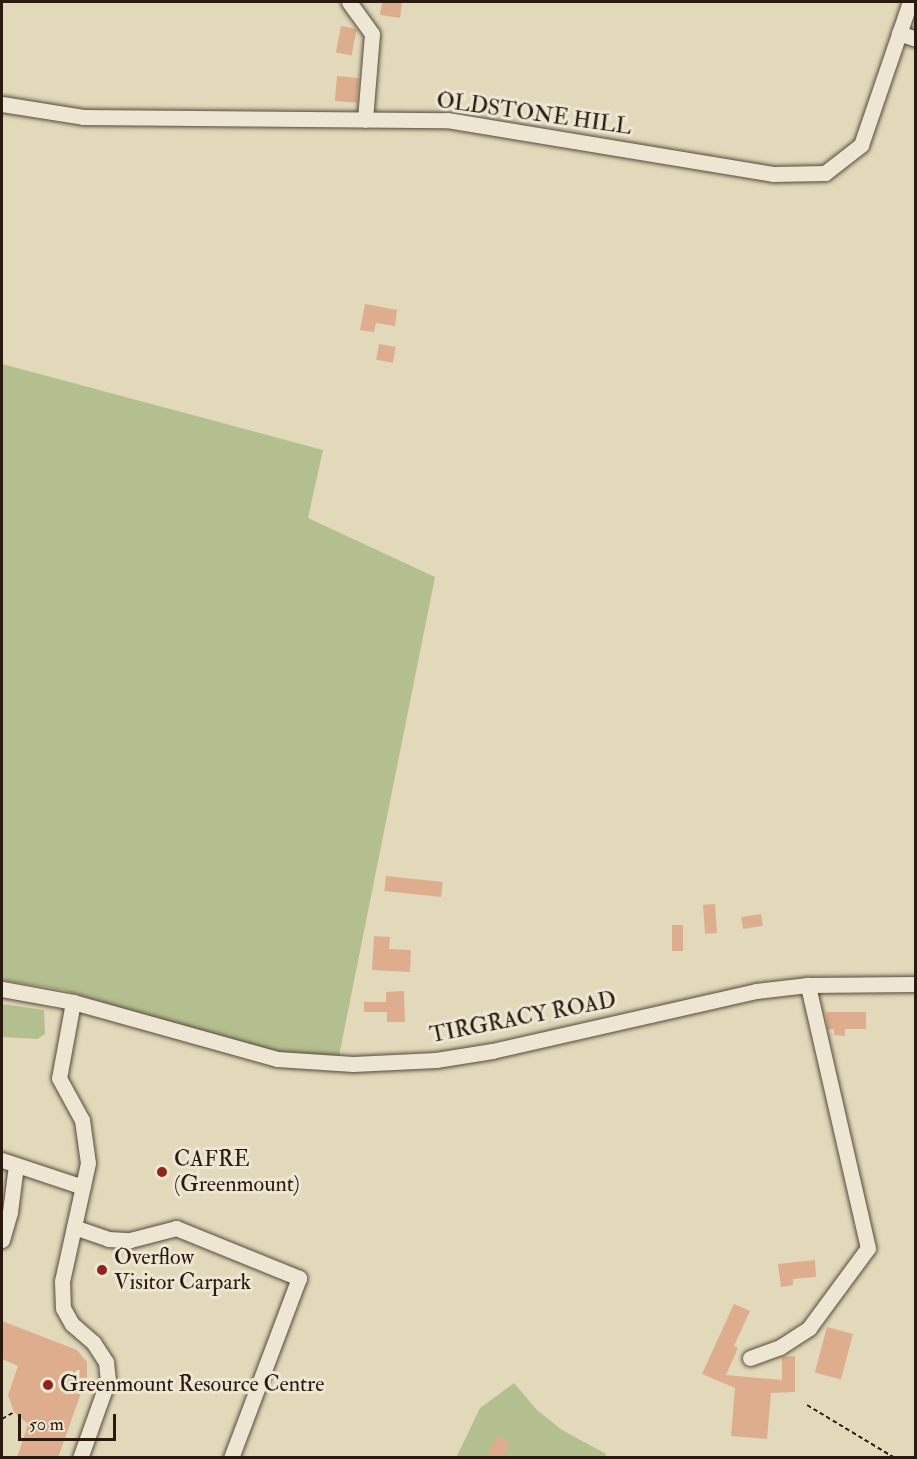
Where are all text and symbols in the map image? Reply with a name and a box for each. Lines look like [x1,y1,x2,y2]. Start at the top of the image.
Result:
street label: OLDSTONE HILL [435,87,633,141]
street label: TIRGRACY ROAD [428,987,618,1049]
place label: CAFRE (Greenmount) [174,1146,300,1198]
marker: CAFRE (Greenmount) [155,1165,169,1179]
place label: Overflow Visitor Carpark [114,1244,251,1296]
marker: Overflow Visitor Carpark [95,1263,109,1277]
place label: Greenmount Resource Centre [60,1372,324,1398]
marker: Greenmount Resource Centre [41,1378,55,1392]
scale bar [21,1402,118,1440]
text: 50 m [29,1413,64,1436]

